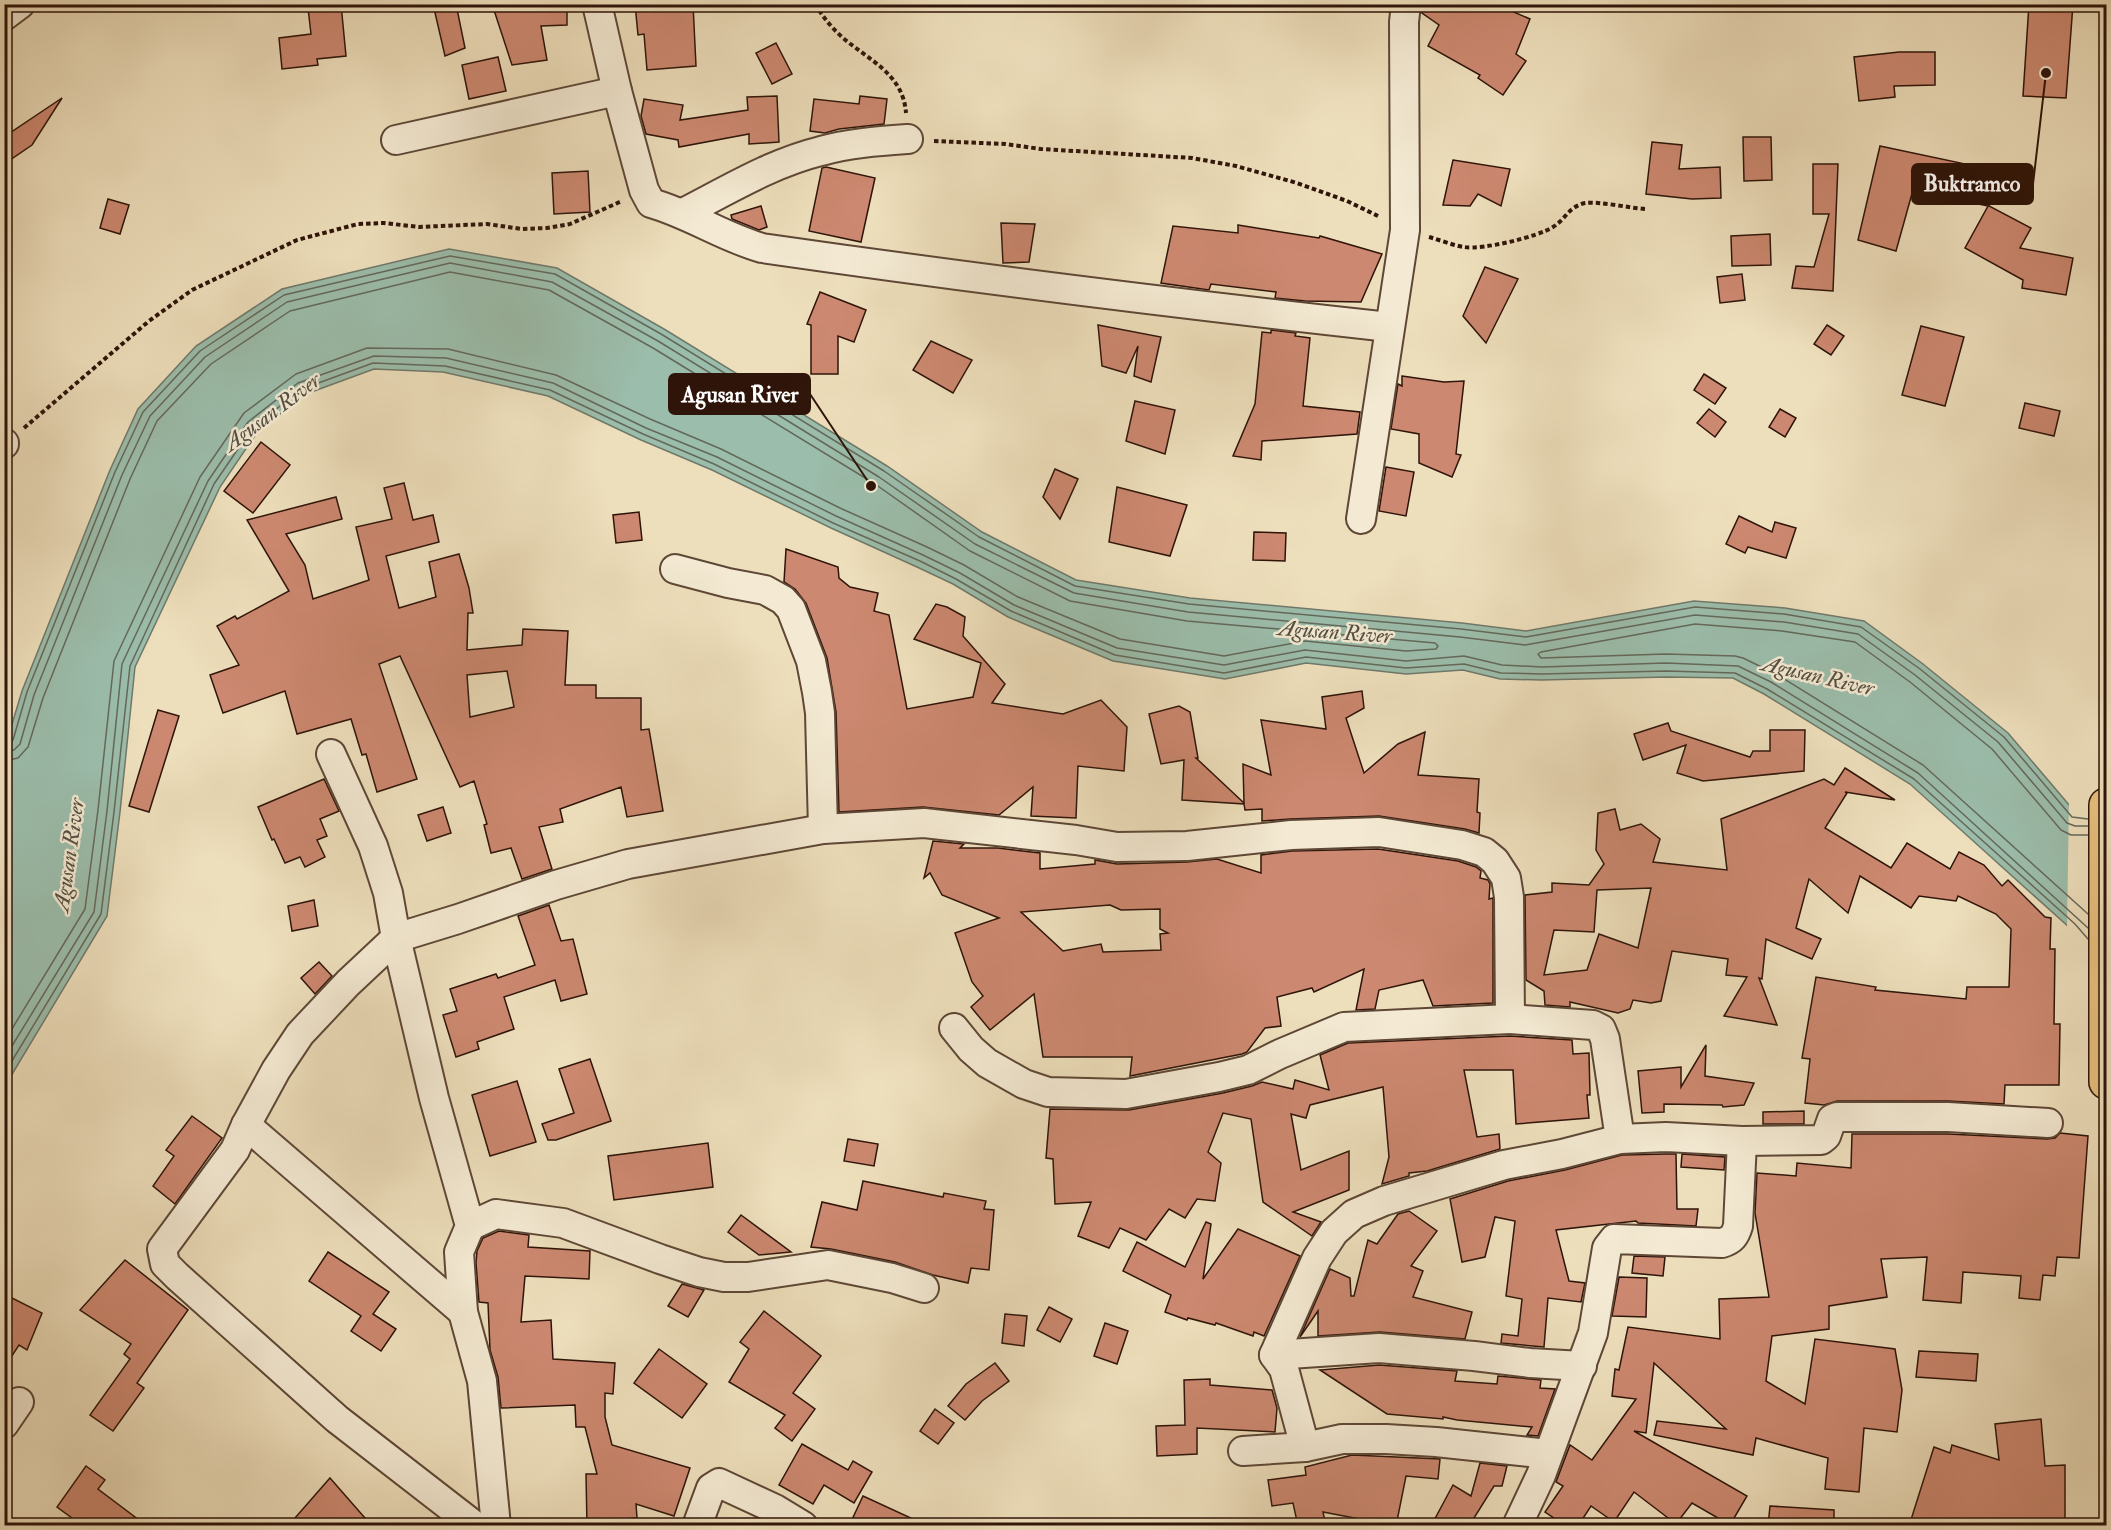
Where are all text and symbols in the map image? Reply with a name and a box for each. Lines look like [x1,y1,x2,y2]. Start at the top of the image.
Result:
callout: Buktramco [1912,164,2033,204]
text: Buktramco [1924,170,2021,198]
water label: Agusan River [216,365,328,459]
callout: Agusan River [669,374,810,414]
text: Agusan River [680,381,799,410]
water label: Agusan River [1275,614,1395,650]
water label: Agusan River [1757,649,1879,703]
water label: Agusan River [47,795,91,916]

